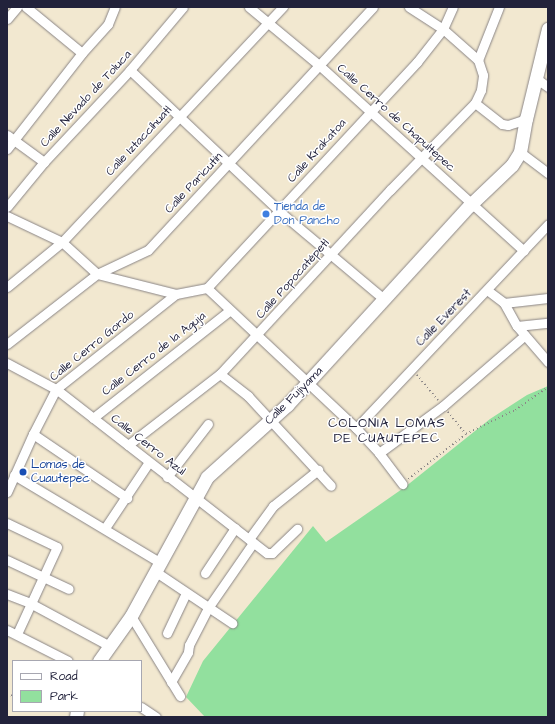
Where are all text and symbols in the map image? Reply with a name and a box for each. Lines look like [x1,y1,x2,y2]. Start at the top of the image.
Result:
street label: Calle Nevado de Toluca [37,48,135,150]
street label: Calle Cerro de Chapultepec [334,61,458,175]
street label: Calle Iztaccíhuatl [103,103,175,179]
street label: Calle Krakatoa [285,116,349,186]
street label: Calle Paricutín [162,149,226,217]
place label: Tienda de Don Pancho [274,200,339,228]
marker: Tienda de Don Pancho [261,209,271,219]
street label: Calle Popocatépetl [253,236,333,322]
street label: Calle Everest [413,287,475,349]
street label: Calle Cerro Gordo [47,308,137,384]
street label: Calle Cerro de la Aguja [99,309,209,399]
street label: Calle Fujiyama [262,364,326,428]
street label: Calle Cerro Azul [108,411,188,479]
district label: COLONIA LOMAS DE CUAUTEPEC [328,416,446,447]
place label: Lomas de Cuautepec [31,458,90,486]
marker: Lomas de Cuautepec [18,467,28,477]
legend [12,660,142,712]
text: Road [50,668,78,685]
text: Park [50,688,78,705]

